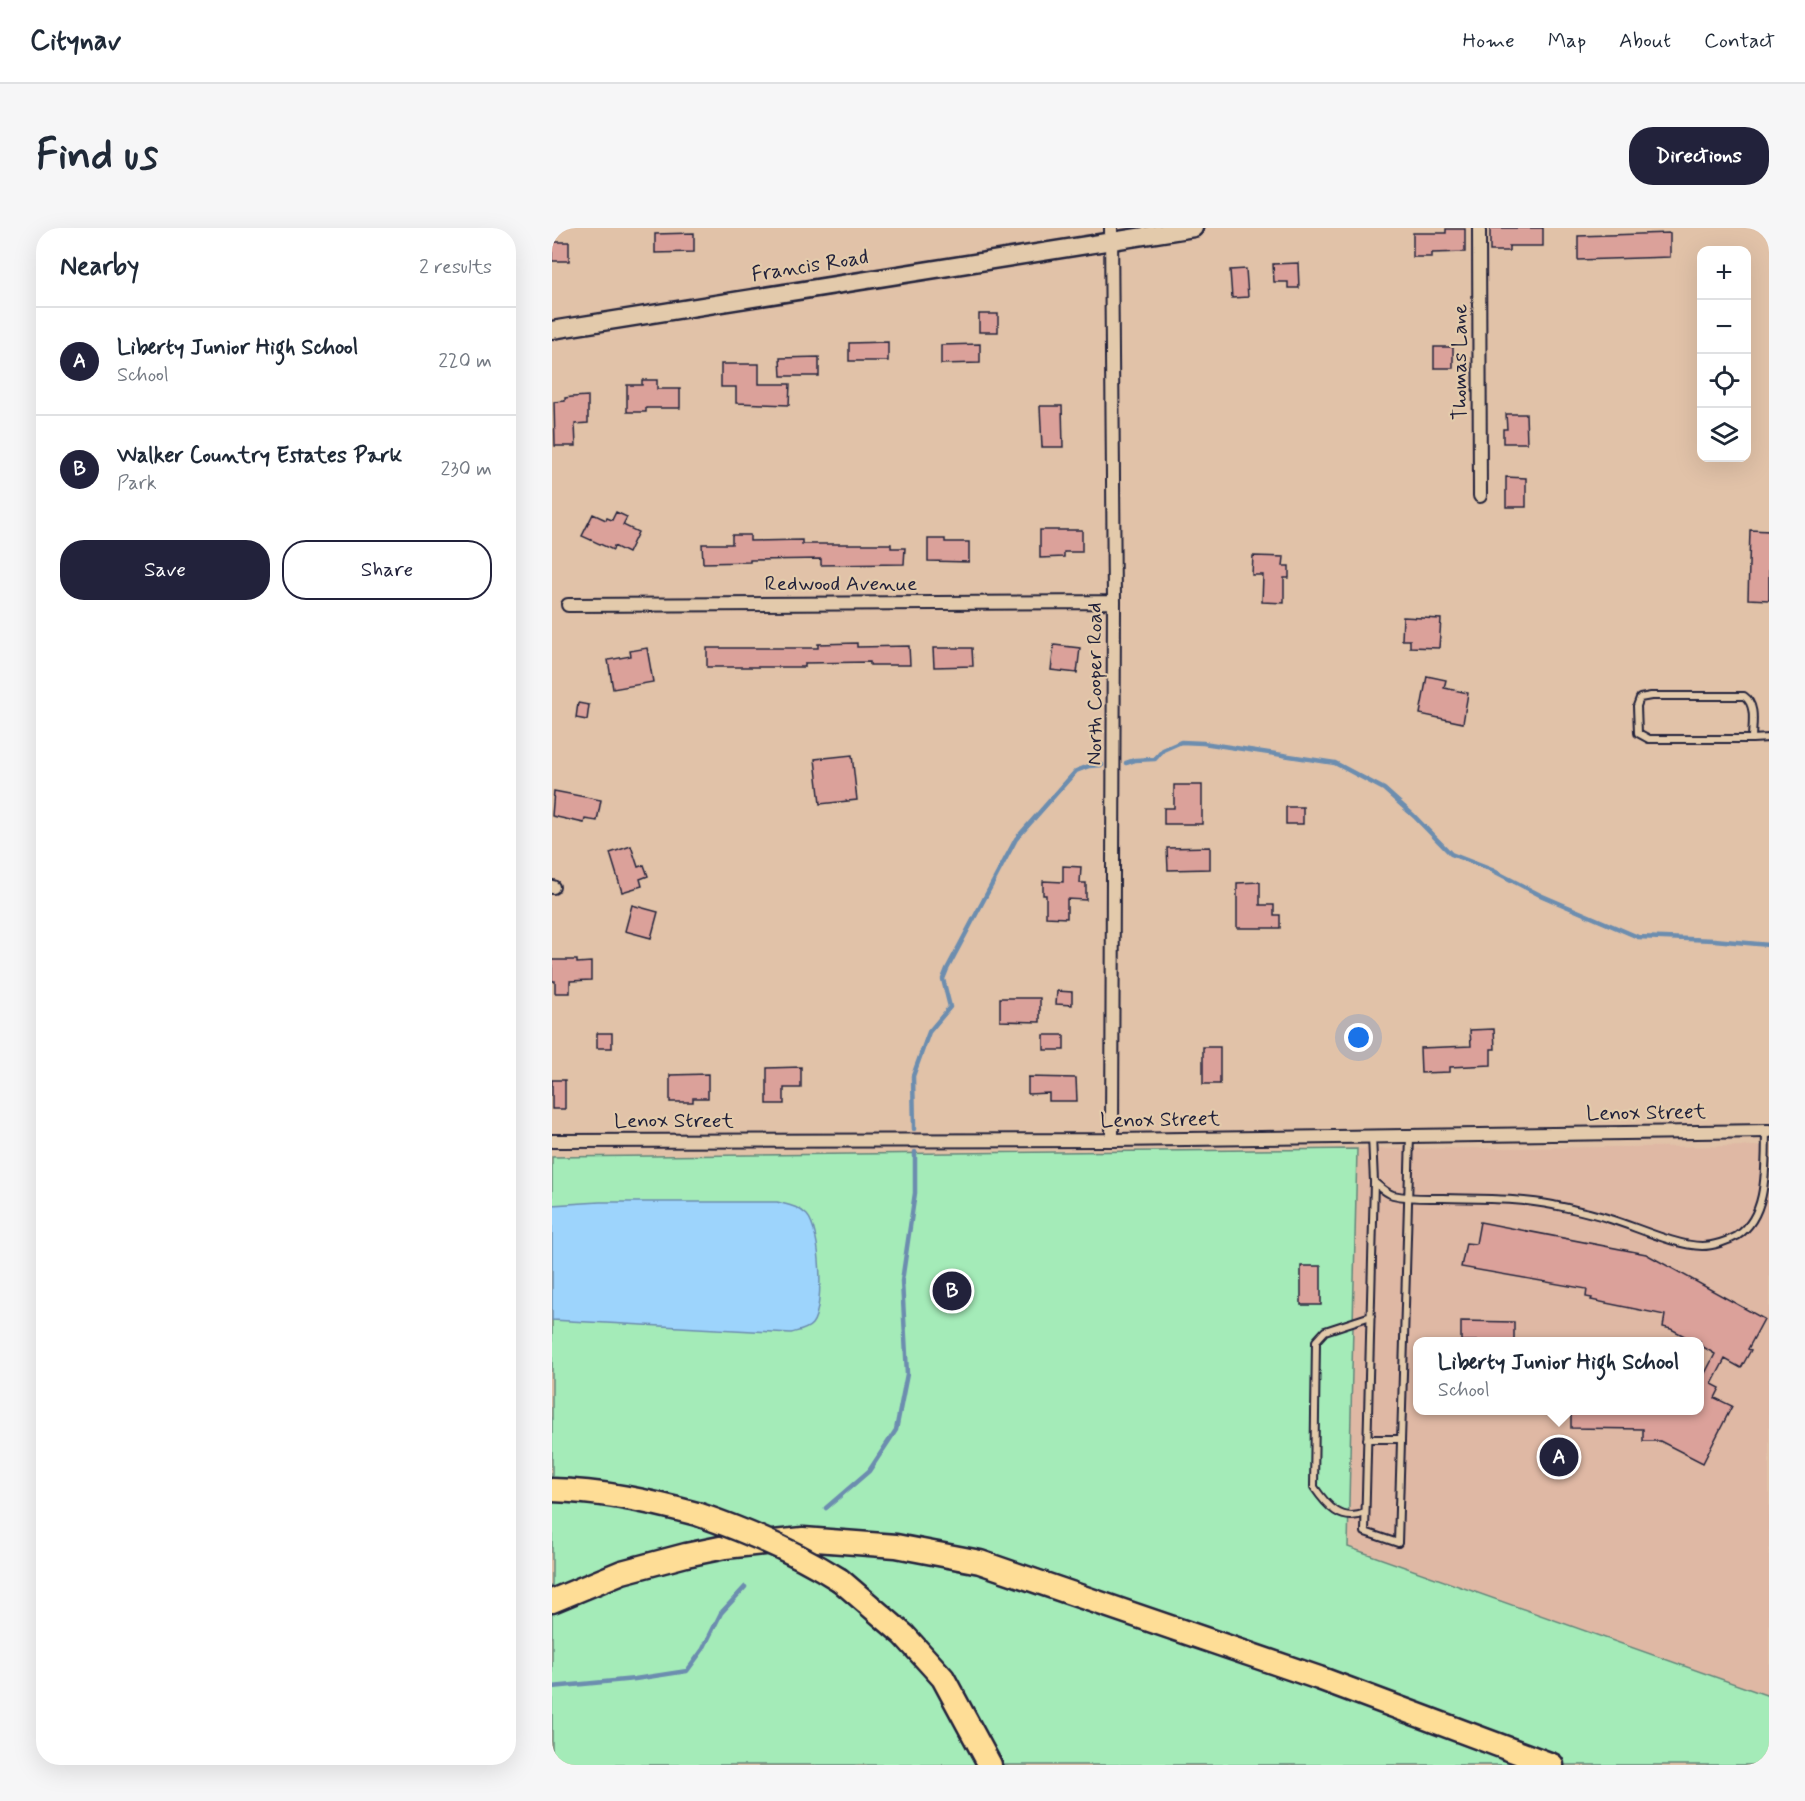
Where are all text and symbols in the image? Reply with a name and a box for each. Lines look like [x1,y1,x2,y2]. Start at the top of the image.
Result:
text: Citynav [30,23,121,60]
text: Home [1463,27,1515,55]
text: Map [1548,27,1586,55]
text: About [1619,27,1671,55]
text: Contact [1704,27,1775,55]
button: Directions [1629,127,1769,185]
text: Find us [36,129,158,184]
street label: Francis Road [750,243,870,289]
map controls [1697,246,1751,462]
button: + [1697,246,1751,300]
text: Nearby [60,250,139,284]
text: 2 results [419,254,492,281]
button: − [1697,300,1751,354]
street label: Thomas Lane [1446,304,1474,420]
text: Liberty Junior High School [117,334,358,362]
text: A [73,348,86,375]
text: 220 m [438,348,492,375]
button: locate [1697,354,1751,408]
text: School [117,362,169,389]
button: layers [1697,408,1751,462]
text: Walker Country Estates Park [117,442,402,470]
text: B [73,456,86,483]
text: 230 m [440,456,492,483]
text: Park [117,470,157,497]
button: Save [60,540,270,600]
button: Share [282,540,492,600]
street label: Redwood Avenue [765,570,917,598]
street label: North Cooper Road [1081,603,1109,765]
your location [1344,1023,1373,1052]
street label: Lenox Street [1586,1098,1707,1128]
street label: Lenox Street [1100,1105,1221,1135]
street label: Lenox Street [614,1107,735,1135]
pin: B [932,1268,972,1314]
popup [1413,1337,1704,1415]
text: Liberty Junior High School [1438,1349,1679,1377]
text: School [1438,1377,1490,1404]
pin: A [1540,1434,1578,1480]

